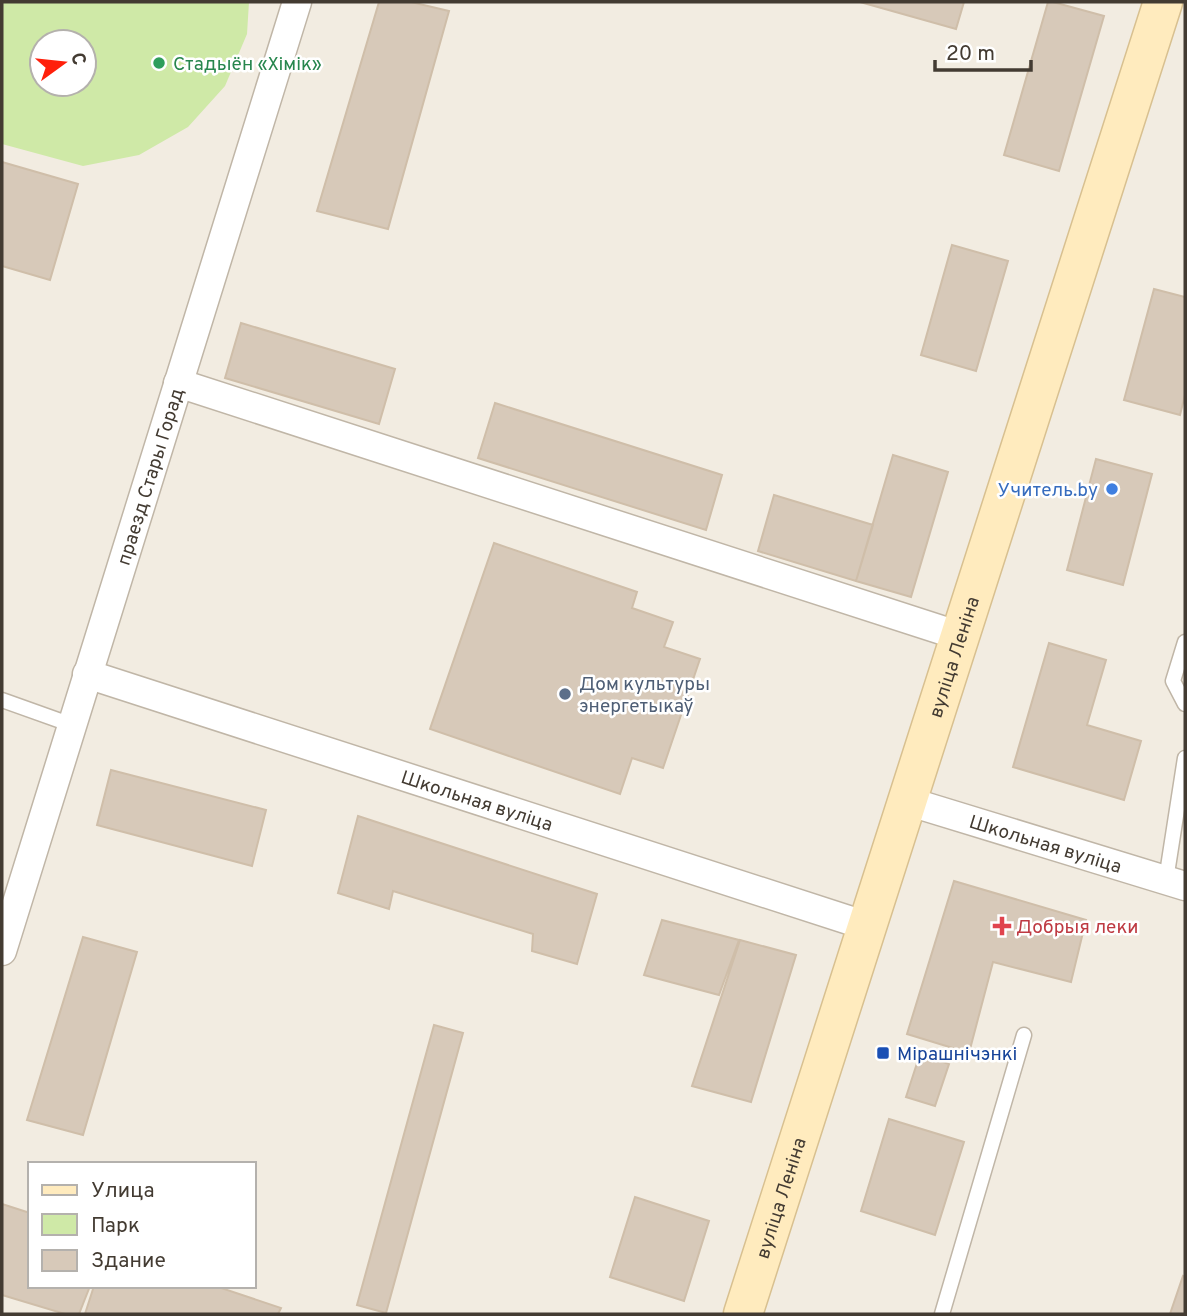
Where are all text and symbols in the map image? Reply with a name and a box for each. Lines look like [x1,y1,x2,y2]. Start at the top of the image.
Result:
north arrow [28,28,98,98]
scale bar [935,28,1031,72]
text: 20 m [946,41,995,68]
text: С [64,50,91,68]
place label: Стадыён «Хімік» [173,53,322,77]
marker: Стадыён «Хімік» [151,55,167,71]
street label: праезд Стары Горад [113,385,190,569]
place label: Учитель.by [998,479,1098,503]
marker: Учитель.by [1104,481,1120,497]
street label: вуліца Леніна [925,594,986,721]
place label: Дом культуры энергетыкаў [579,673,710,719]
marker: Дом культуры энергетыкаў [557,686,573,702]
street label: Школьная вуліца [398,766,556,838]
street label: Школьная вуліца [966,811,1124,880]
place label: Добрыя леки [1016,916,1139,940]
marker: Добрыя леки [994,918,1010,934]
place label: Мірашнічэнкі [897,1043,1017,1067]
marker: Мірашнічэнкі [875,1045,891,1061]
street label: вуліца Леніна [751,1135,813,1262]
legend [28,1162,256,1288]
text: Улица [91,1178,155,1205]
text: Парк [91,1213,140,1240]
text: Здание [91,1248,166,1275]

